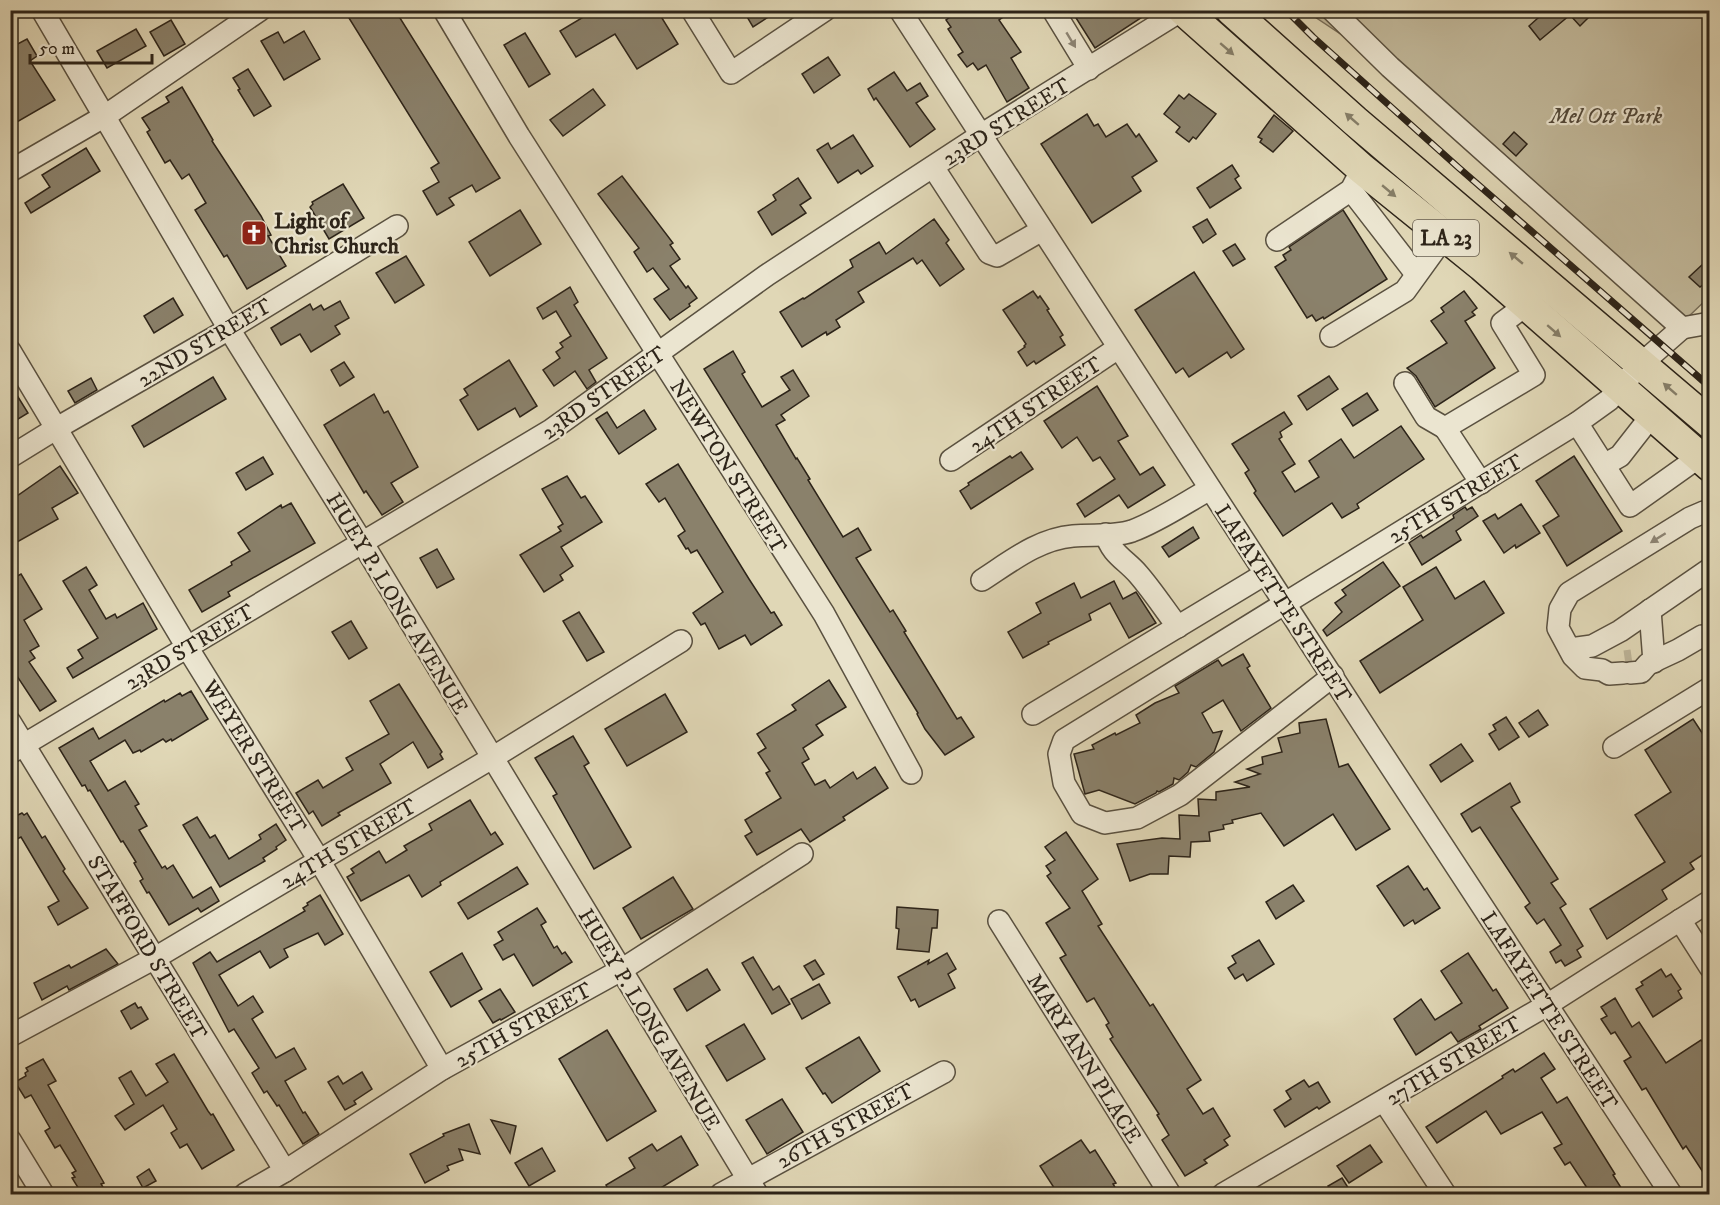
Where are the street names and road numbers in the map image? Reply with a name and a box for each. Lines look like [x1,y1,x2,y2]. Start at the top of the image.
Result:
street label: 23RD STREET [938,72,1076,172]
road number: LA 23 [1413,220,1479,256]
street label: 22ND STREET [133,293,277,394]
street label: 23RD STREET [537,340,671,446]
street label: 24TH STREET [964,351,1107,459]
street label: NEWTON STREET [663,375,792,559]
street label: 25TH STREET [1384,448,1528,550]
street label: HUEY P. LONG AVENUE [320,488,474,720]
street label: LAFAYETTE STREET [1208,500,1357,708]
street label: 23RD STREET [120,598,259,696]
street label: WEYER STREET [195,674,312,839]
street label: 24TH STREET [276,793,422,896]
street label: STAFFORD STREET [81,851,213,1045]
street label: HUEY P. LONG AVENUE [572,904,726,1136]
street label: LAFAYETTE STREET [1474,907,1623,1115]
street label: MARY ANN PLACE [1021,969,1147,1149]
street label: 25TH STREET [451,976,597,1074]
street label: 27TH STREET [1382,1010,1526,1112]
street label: 26TH STREET [772,1077,919,1175]

